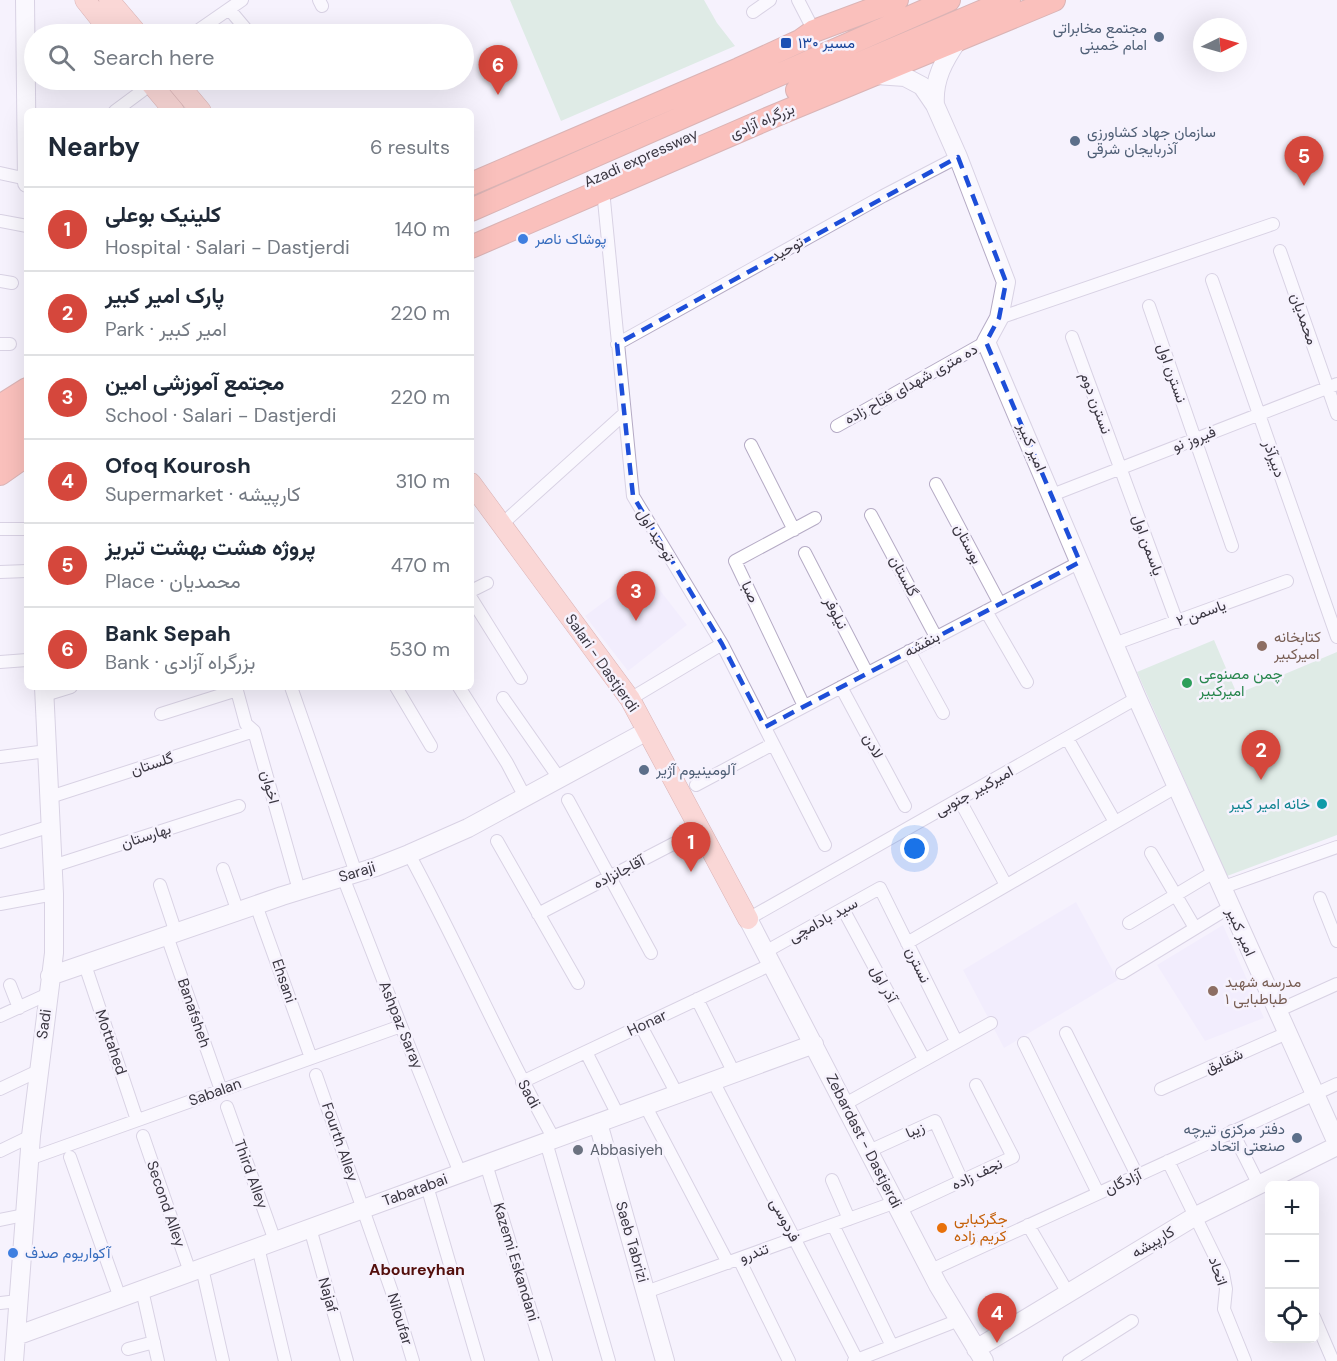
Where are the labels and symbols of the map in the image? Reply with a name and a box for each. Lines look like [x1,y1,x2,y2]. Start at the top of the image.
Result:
place label: مجتمع مخابراتی امام خمینی [1053,18,1147,55]
north arrow [1193,18,1247,72]
marker: مجتمع مخابراتی امام خمینی [1152,30,1166,44]
place label: مسیر ۱۳۰ [798,33,855,53]
marker: مسیر ۱۳۰ [779,36,793,50]
pin: 6 [478,46,518,95]
street label: بزرگراه آزادی [727,98,797,144]
place label: سازمان جهاد کشاورزی آذربایجان شرقی [1087,122,1216,159]
street label: Azadi expressway [581,124,702,192]
marker: سازمان جهاد کشاورزی آذربایجان شرقی [1068,134,1082,148]
pin: 5 [1284,136,1324,186]
place label: پوشاک ناصر [534,229,607,249]
marker: پوشاک ناصر [516,232,530,246]
street label: توحید [767,232,807,266]
street label: محمدیان [1286,290,1322,348]
street label: ده متری شهدای فتاح زاده [841,339,982,430]
street label: نسترن اول [1153,341,1191,405]
street label: نسترن دوم [1076,369,1116,437]
street label: امیر کبیر [1012,419,1051,474]
street label: فیروز نو [1169,422,1219,456]
street label: دبیرآذر [1258,437,1290,480]
street label: توحید اول [632,505,680,566]
street label: یاسمن اول [1128,512,1168,578]
street label: بوستان [949,520,987,568]
street label: گلستان [885,552,923,600]
pin: 3 [616,572,656,621]
street label: صبا [736,578,764,606]
street label: نیلوفر [819,593,853,633]
street label: یاسمن ۲ [1173,595,1229,631]
street label: Salari - Dastjerdi [561,610,643,716]
street label: بنفشه [901,626,943,662]
place label: کتابخانه امیرکبیر [1273,627,1321,664]
marker: کتابخانه امیرکبیر [1255,639,1269,653]
place label: چمن مصنوعی امیرکبیر [1198,664,1283,701]
marker: چمن مصنوعی امیرکبیر [1180,676,1194,690]
street label: لادن [858,730,888,762]
pin: 2 [1242,730,1280,780]
street label: گلستان [128,748,176,780]
place label: آلومینیوم آژیر [655,760,737,780]
street label: امیرکبیر جنوبی [931,761,1017,821]
marker: آلومینیوم آژیر [637,763,651,777]
street label: اخوان [256,768,284,806]
place label: خانه امیر کبیر [1228,794,1310,814]
marker: خانه امیر کبیر [1315,797,1329,811]
street label: بهارستان [118,819,174,853]
pin: 1 [672,822,710,872]
your location [900,834,929,863]
street label: آقاجانزاده [590,850,650,894]
street label: Saraji [336,857,378,887]
street label: سید بادامچی [785,893,861,947]
street label: امیر کبیر [1221,904,1260,959]
street label: نسترن [901,944,935,986]
street label: Ehsani [267,956,301,1006]
street label: آذر اول [866,962,903,1007]
place label: مدرسه شهید طباطبایی ۱ [1225,972,1301,1009]
street label: Banafsheh [173,976,215,1050]
street label: Ashpaz Saray [374,978,428,1073]
marker: مدرسه شهید طباطبایی ۱ [1206,984,1220,998]
street label: Honar [624,1005,670,1041]
street label: Mottahed [91,1007,131,1077]
street label: Sadi [32,1008,56,1040]
street label: شقایق [1202,1044,1246,1078]
street label: Zebardast - Dastjerdi [821,1070,907,1212]
street label: Sabalan [186,1073,244,1111]
street label: Sadi [513,1076,545,1112]
street label: Fourth Alley [317,1100,363,1185]
street label: زیبا [902,1117,928,1143]
place label: دفتر مرکزی تیرچه صنعتی اتحاد [1183,1119,1285,1156]
marker: دفتر مرکزی تیرچه صنعتی اتحاد [1290,1131,1304,1145]
street label: Third Alley [229,1137,273,1212]
place label: Abbasiyeh [590,1140,663,1160]
marker: Abbasiyeh [571,1143,585,1157]
street label: نجف زاده [948,1153,1006,1195]
street label: Second Alley [142,1158,190,1250]
street label: آزادگان [1101,1164,1146,1199]
street label: Tabatabai [380,1169,450,1211]
street label: فردوسی [765,1195,805,1246]
street label: Saeb Tabrizi [611,1199,653,1285]
street label: Kazemi Eskandani [488,1200,544,1324]
place label: جگرکبابی کریم زاده [954,1209,1007,1246]
marker: جگرکبابی کریم زاده [935,1221,949,1235]
street label: کارپیشه [1128,1221,1178,1263]
street label: تندرو [737,1239,771,1267]
place label: آکواریوم صدف [25,1243,112,1263]
marker: آکواریوم صدف [6,1246,20,1260]
street label: اتحاد [1204,1254,1232,1288]
district label: Aboureyhan [369,1259,465,1280]
street label: Najaf [314,1275,342,1315]
street label: Niloufar [383,1291,417,1348]
pin: 4 [978,1294,1016,1343]

